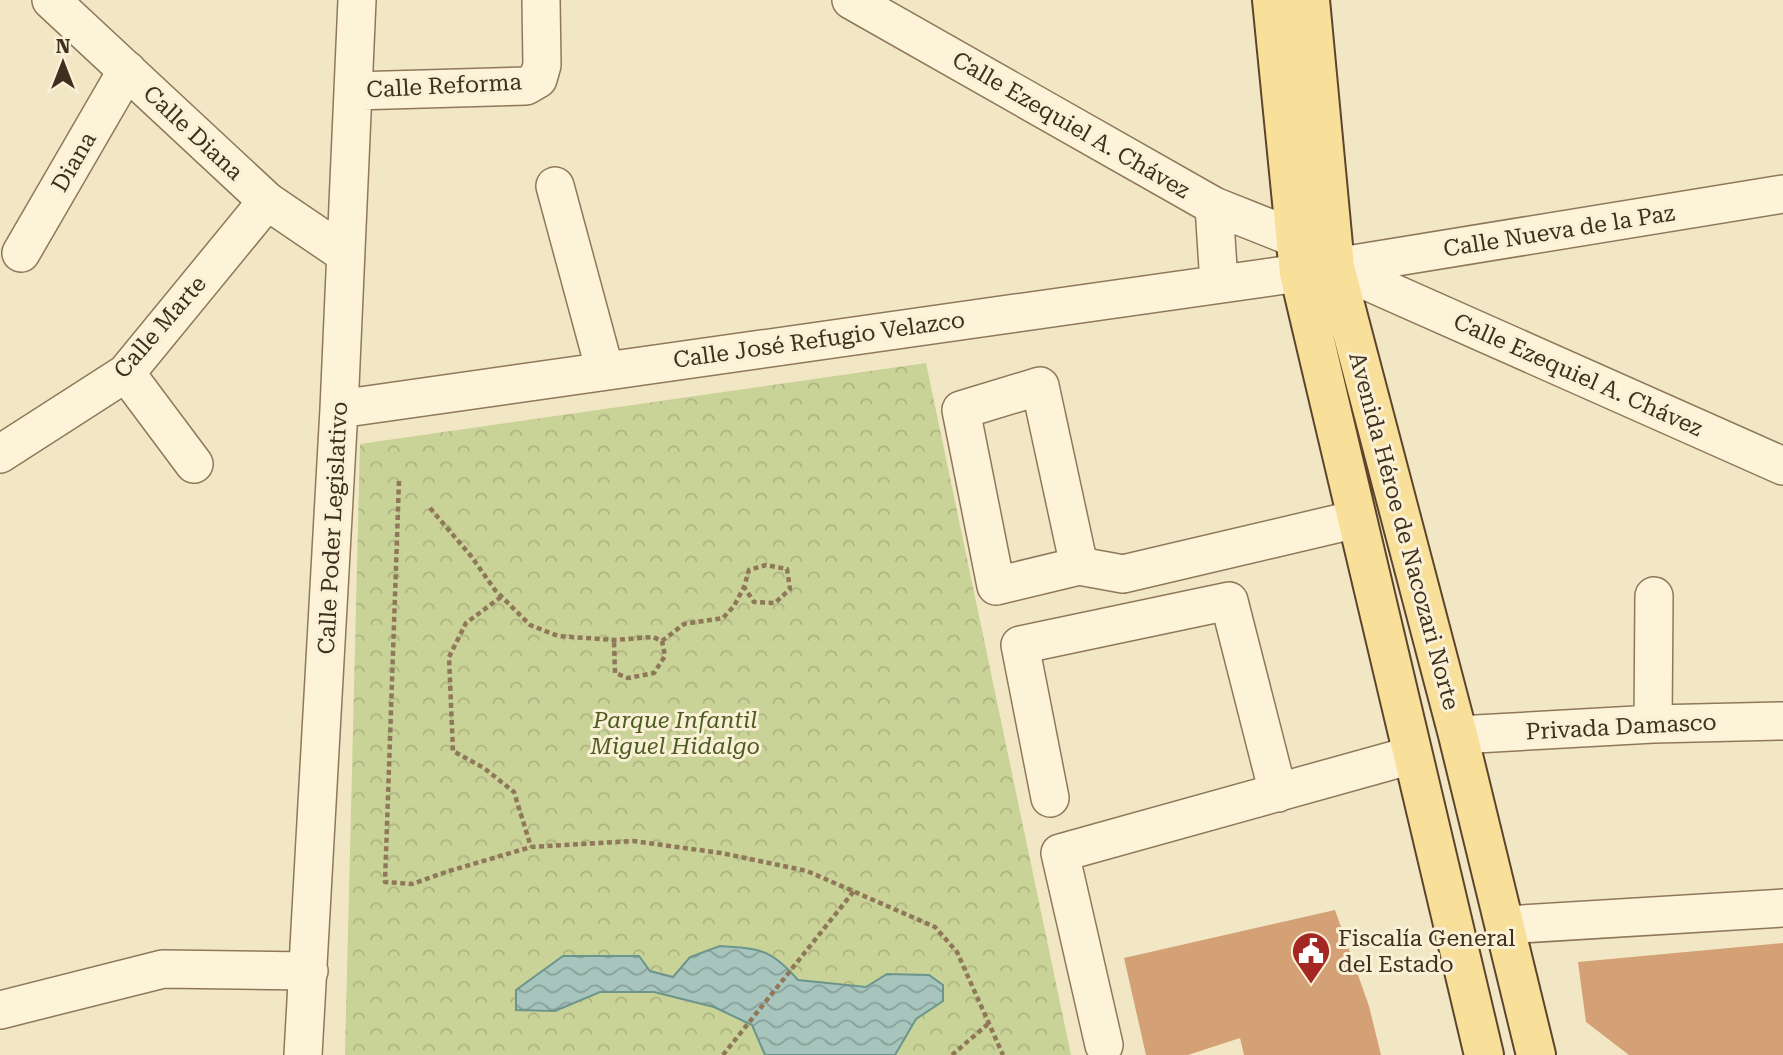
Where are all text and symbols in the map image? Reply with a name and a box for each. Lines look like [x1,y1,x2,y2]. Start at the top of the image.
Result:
north arrow [28,28,98,98]
text: N [56,35,71,58]
street label: Calle Ezequiel A. Chávez [948,46,1195,204]
street label: Calle Reforma [366,68,523,104]
street label: Calle Diana [138,80,249,186]
street label: Diana [46,127,102,197]
street label: Calle Nueva de la Paz [1441,199,1677,263]
street label: Calle Marte [108,270,212,384]
street label: Calle José Refugio Velazco [672,306,966,374]
street label: Calle Ezequiel A. Chávez [1449,308,1707,442]
street label: Avenida Héroe de Nacozari Norte [1343,349,1465,713]
street label: Calle Poder Legislativo [313,401,353,655]
park label: Parque Infantil Miguel Hidalgo [589,707,760,760]
street label: Privada Damasco [1525,709,1717,745]
place label: Fiscalía General del Estado [1338,925,1515,978]
public building icon: Fiscalía General del Estado [1290,930,1332,985]

